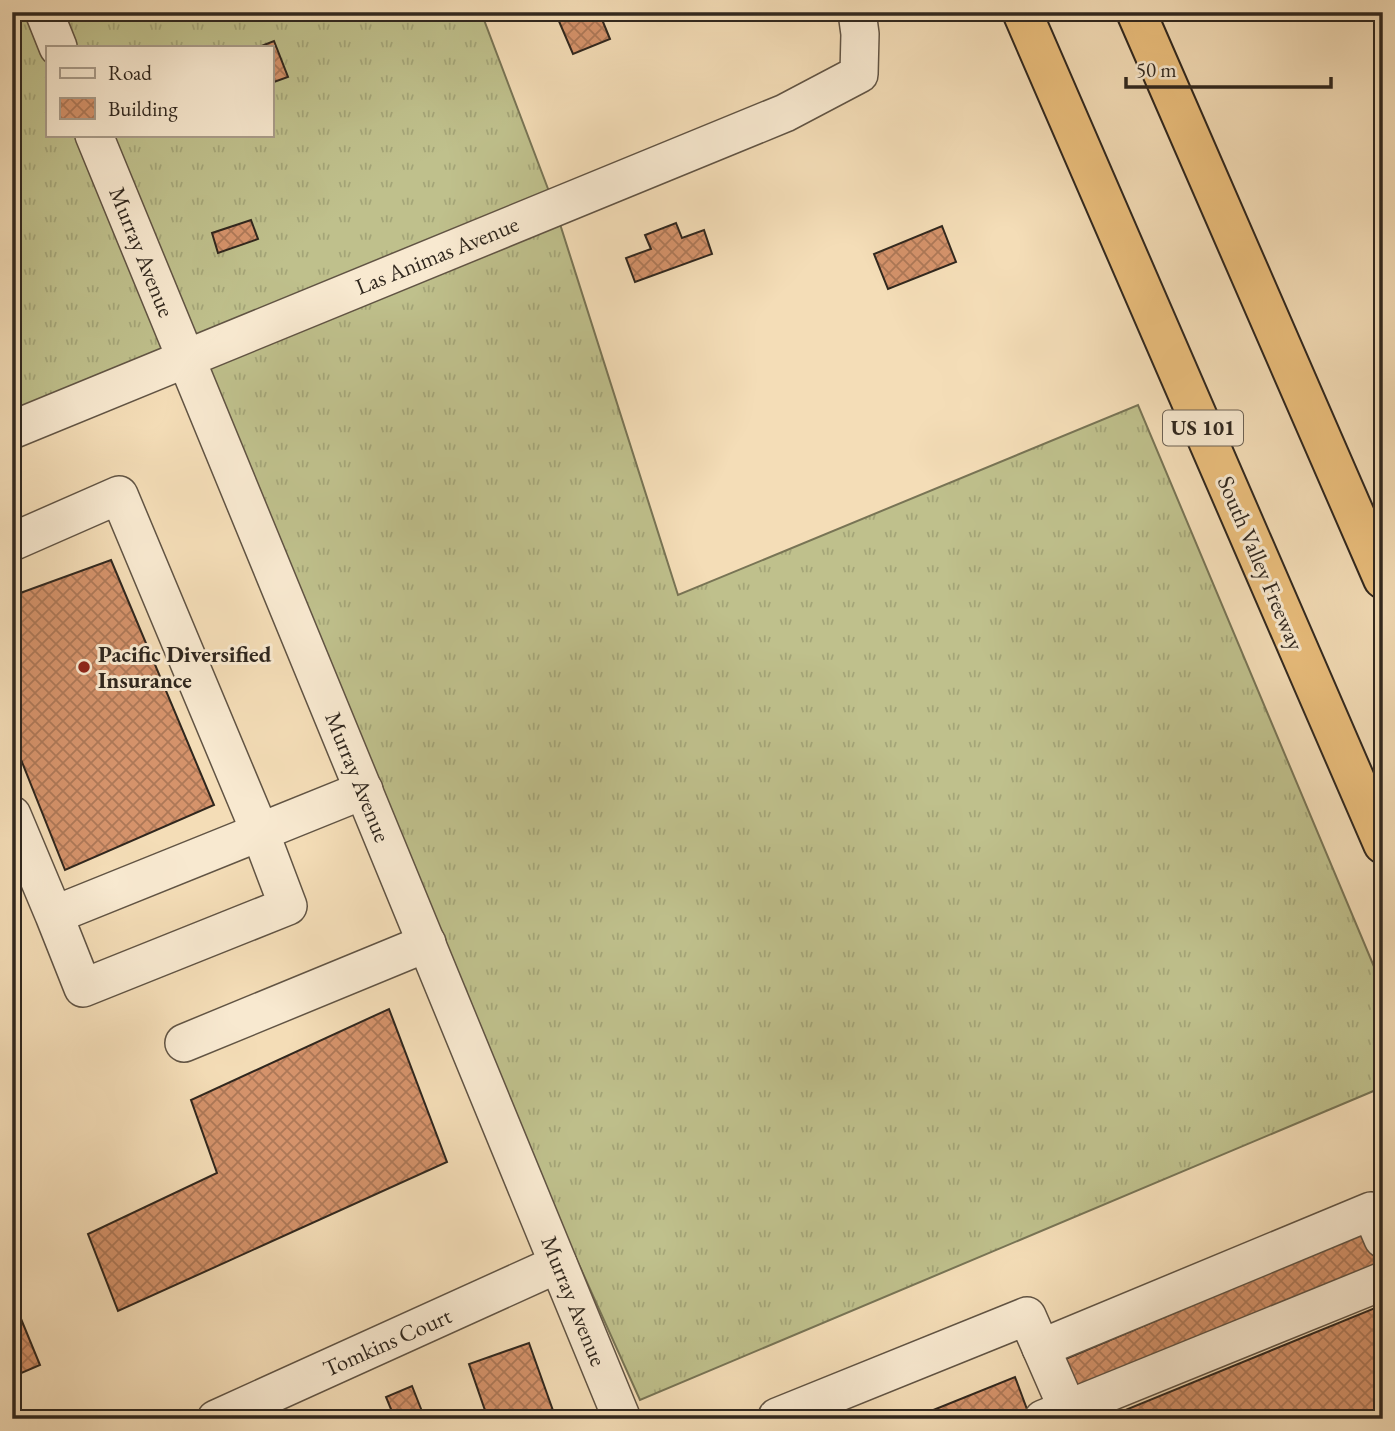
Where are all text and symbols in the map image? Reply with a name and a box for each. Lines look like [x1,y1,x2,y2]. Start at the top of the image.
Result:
legend [46,46,273,136]
scale bar [1126,46,1330,90]
text: 50 m [1136,56,1177,83]
text: Road [108,59,152,86]
text: Building [108,95,178,122]
street label: Murray Avenue [102,182,182,322]
street label: Las Animas Avenue [351,209,523,301]
road number: US 101 [1163,410,1243,446]
street label: South Valley Freeway [1211,471,1312,656]
place label: Pacific Diversified Insurance [98,639,272,695]
marker: Pacific Diversified Insurance [76,659,92,675]
street label: Murray Avenue [318,707,398,847]
street label: Murray Avenue [534,1231,614,1371]
street label: Tomkins Court [318,1300,457,1384]

